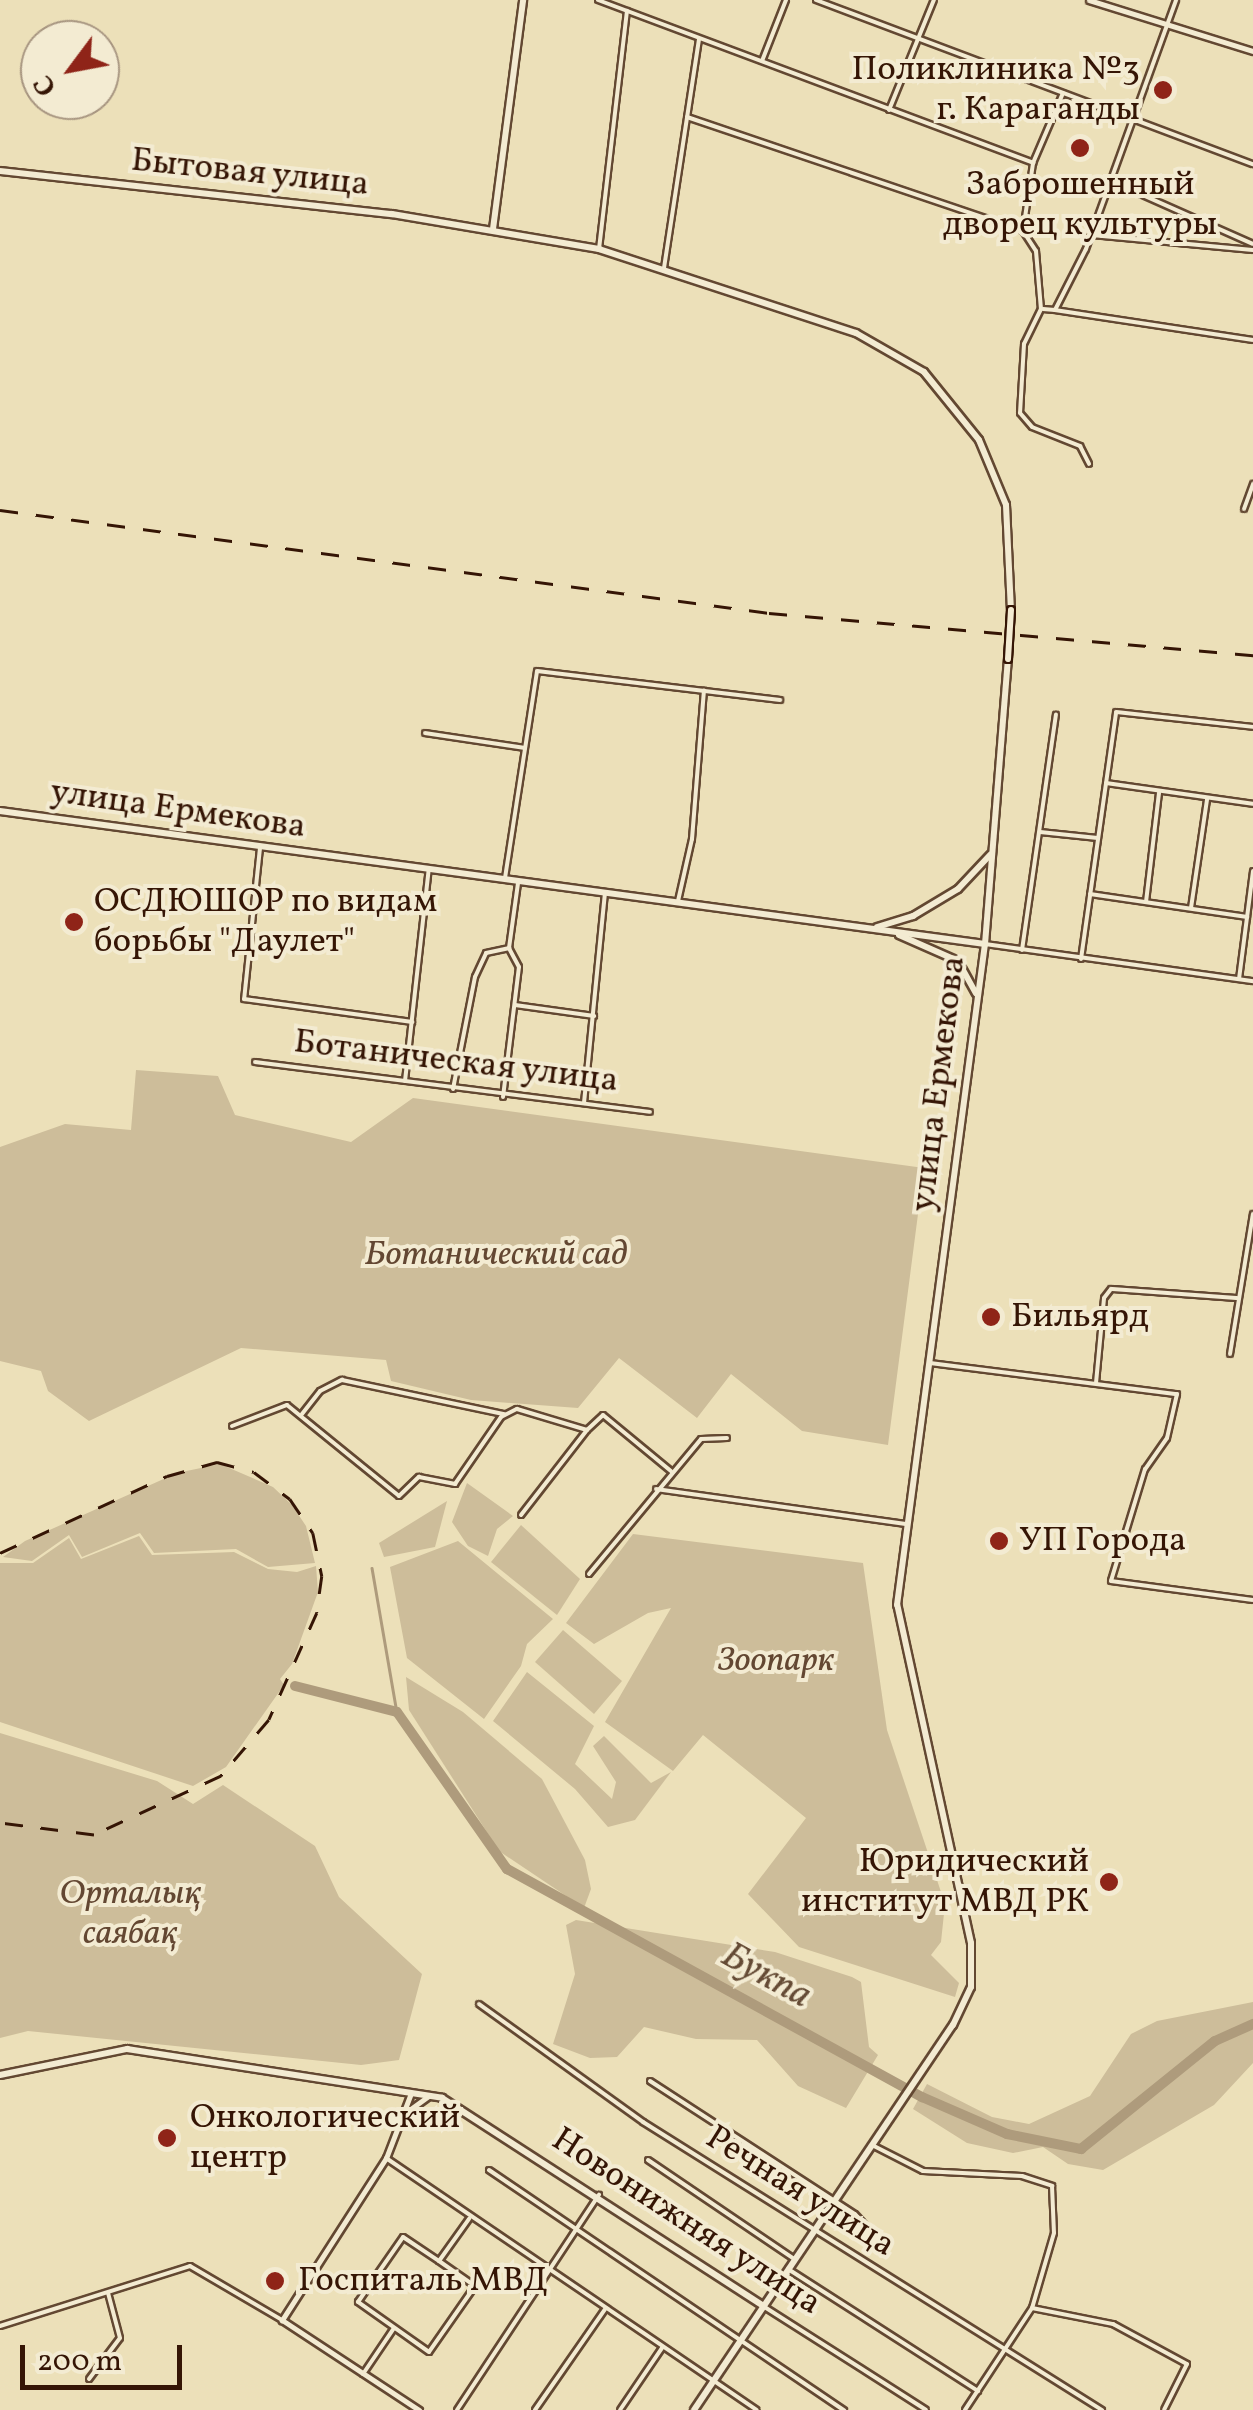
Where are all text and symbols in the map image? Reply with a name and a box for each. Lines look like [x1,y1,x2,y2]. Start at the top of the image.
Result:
north arrow [20,20,120,120]
place label: Поликлиника №3 г. Караганды [851,49,1140,131]
text: С [25,67,67,103]
marker: Поликлиника №3 г. Караганды [1150,77,1176,103]
marker: Заброшенный дворец культуры [1069,137,1091,159]
street label: Бытовая улица [128,140,372,206]
place label: Заброшенный дворец культуры [943,164,1217,246]
street label: улица Ермекова [48,771,308,849]
place label: ОСДЮШОР по видам борьбы "Даулет" [94,881,437,963]
marker: ОСДЮШОР по видам борьбы "Даулет" [63,911,85,933]
street label: улица Ермекова [902,954,976,1214]
street label: Ботаническая улица [291,1021,621,1103]
park label: Ботанический сад [365,1234,627,1276]
place label: Бильярд [1011,1296,1149,1338]
marker: Бильярд [980,1306,1002,1328]
place label: УП Города [1019,1520,1186,1562]
marker: УП Города [988,1530,1010,1552]
park label: Зоопарк [718,1640,834,1682]
place label: Юридический институт МВД РК [801,1841,1089,1923]
marker: Юридический институт МВД РК [1098,1871,1120,1893]
park label: Орталық саябақ [59,1873,201,1955]
water label: Букпа [713,1934,819,2020]
place label: Онкологический центр [190,2097,460,2179]
street label: Речная улица [697,2117,903,2267]
street label: Новонижняя улица [543,2119,829,2325]
marker: Онкологический центр [154,2125,180,2151]
place label: Госпиталь МВД [298,2260,548,2302]
marker: Госпиталь МВД [262,2268,288,2294]
scale bar [25,2325,188,2387]
text: 200 m [37,2341,122,2383]

